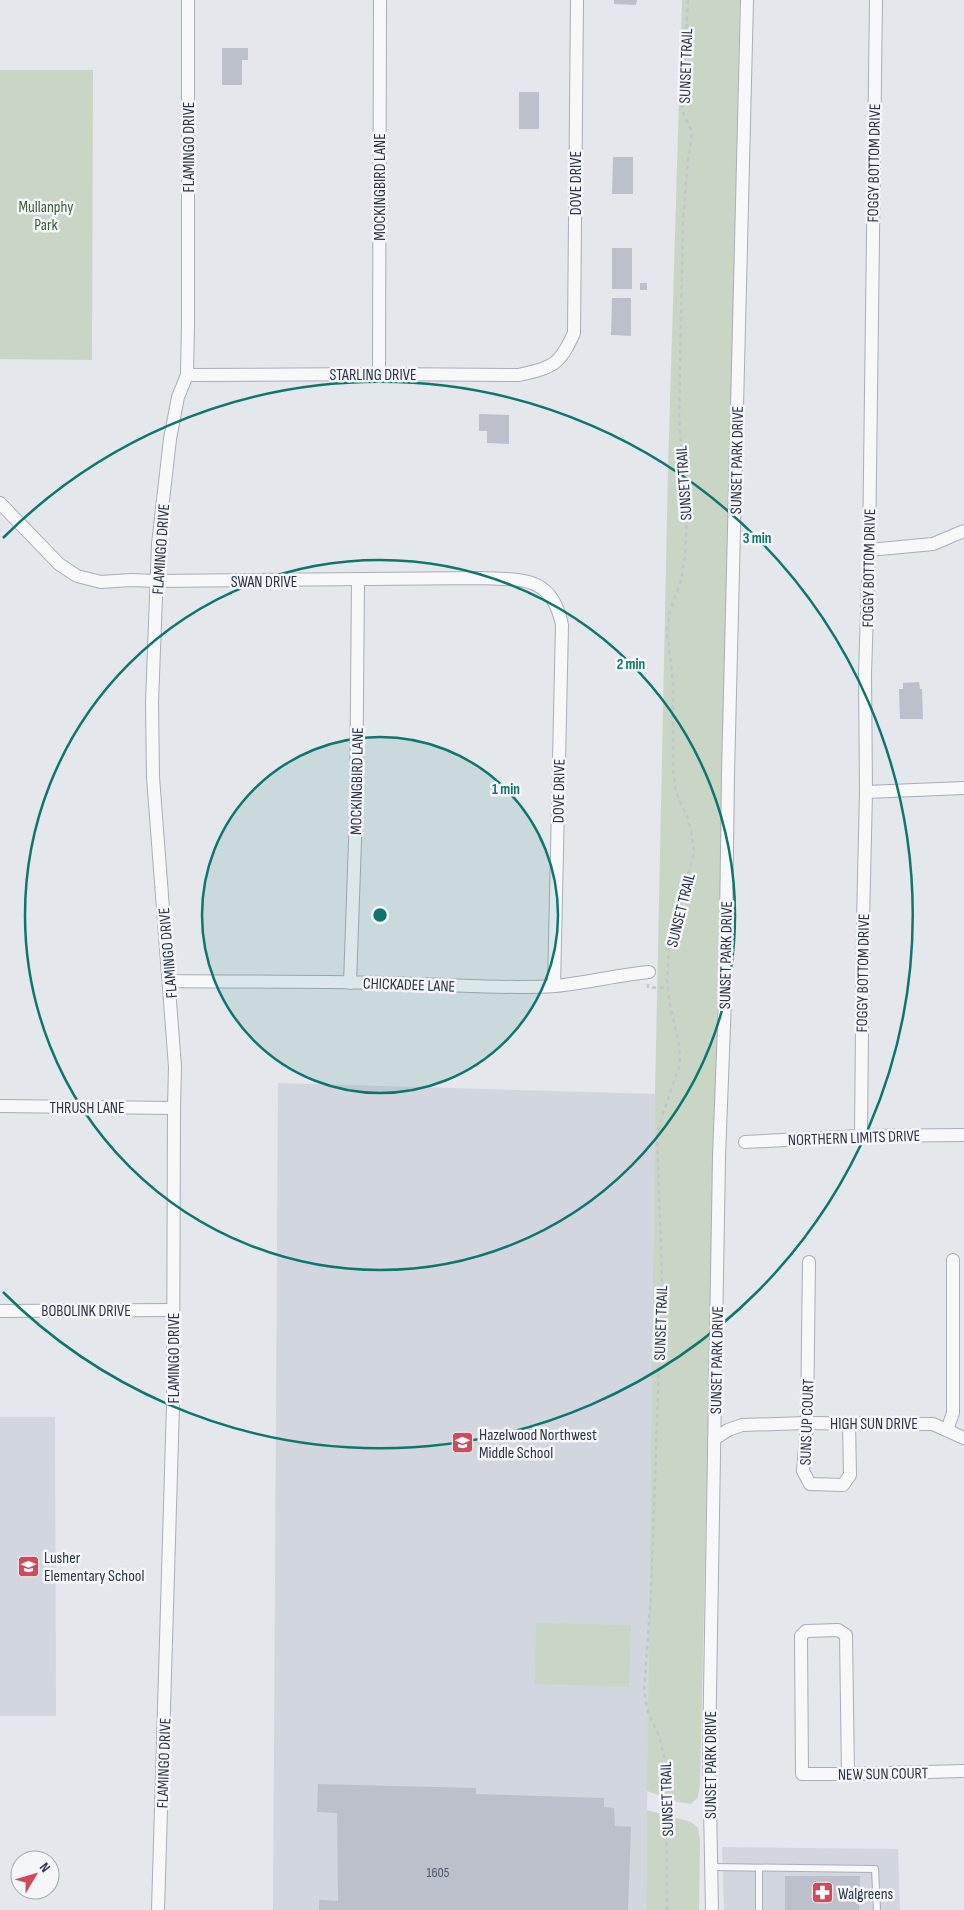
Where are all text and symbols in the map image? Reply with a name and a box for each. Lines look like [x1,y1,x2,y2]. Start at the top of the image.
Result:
street label: SUNSET TRAIL [676,28,697,104]
street label: FLAMINGO DRIVE [180,102,199,192]
street label: FOGGY BOTTOM DRIVE [864,103,885,223]
street label: MOCKINGBIRD LANE [371,133,390,241]
street label: DOVE DRIVE [567,151,586,215]
park label: Mullanphy Park [19,198,73,235]
street label: STARLING DRIVE [330,366,416,385]
street label: SUNSET PARK DRIVE [727,406,748,514]
street label: SUNSET TRAIL [672,445,697,521]
street label: FLAMINGO DRIVE [149,503,174,595]
street label: FOGGY BOTTOM DRIVE [859,508,880,628]
text: 3 min [743,529,771,548]
street label: SWAN DRIVE [231,573,297,592]
text: 2 min [617,655,645,674]
street label: MOCKINGBIRD LANE [347,727,368,835]
street label: DOVE DRIVE [549,759,570,823]
text: 1 min [492,780,520,799]
street label: SUNSET TRAIL [663,872,700,949]
street label: SUNSET PARK DRIVE [716,901,737,1009]
centre of rings [371,906,389,924]
street label: FLAMINGO DRIVE [155,907,182,999]
street label: FOGGY BOTTOM DRIVE [853,913,874,1033]
street label: CHICKADEE LANE [362,974,455,997]
street label: THRUSH LANE [49,1099,125,1118]
street label: NORTHERN LIMITS DRIVE [788,1127,921,1150]
street label: SUNSET TRAIL [651,1285,672,1361]
street label: BOBOLINK DRIVE [41,1302,131,1321]
street label: SUNSET PARK DRIVE [707,1306,728,1414]
street label: FLAMINGO DRIVE [165,1313,184,1403]
street label: SUNS UP COURT [796,1378,819,1466]
street label: HIGH SUN DRIVE [830,1415,918,1434]
place label: Hazelwood Northwest Middle School [479,1426,597,1463]
school or university icon: Hazelwood Northwest Middle School [451,1431,475,1455]
place label: Lusher Elementary School [44,1549,144,1586]
school or university icon: Lusher Elementary School [16,1554,40,1578]
street label: SUNSET PARK DRIVE [702,1711,721,1819]
street label: FLAMINGO DRIVE [153,1717,176,1809]
street label: SUNSET TRAIL [657,1761,678,1837]
street label: NEW SUN COURT [838,1764,929,1785]
north arrow [10,1850,60,1900]
text: N [36,1859,54,1875]
house number: 1605 [427,1864,450,1881]
pharmacy icon: Walgreens [810,1881,834,1905]
place label: Walgreens [838,1885,894,1904]

